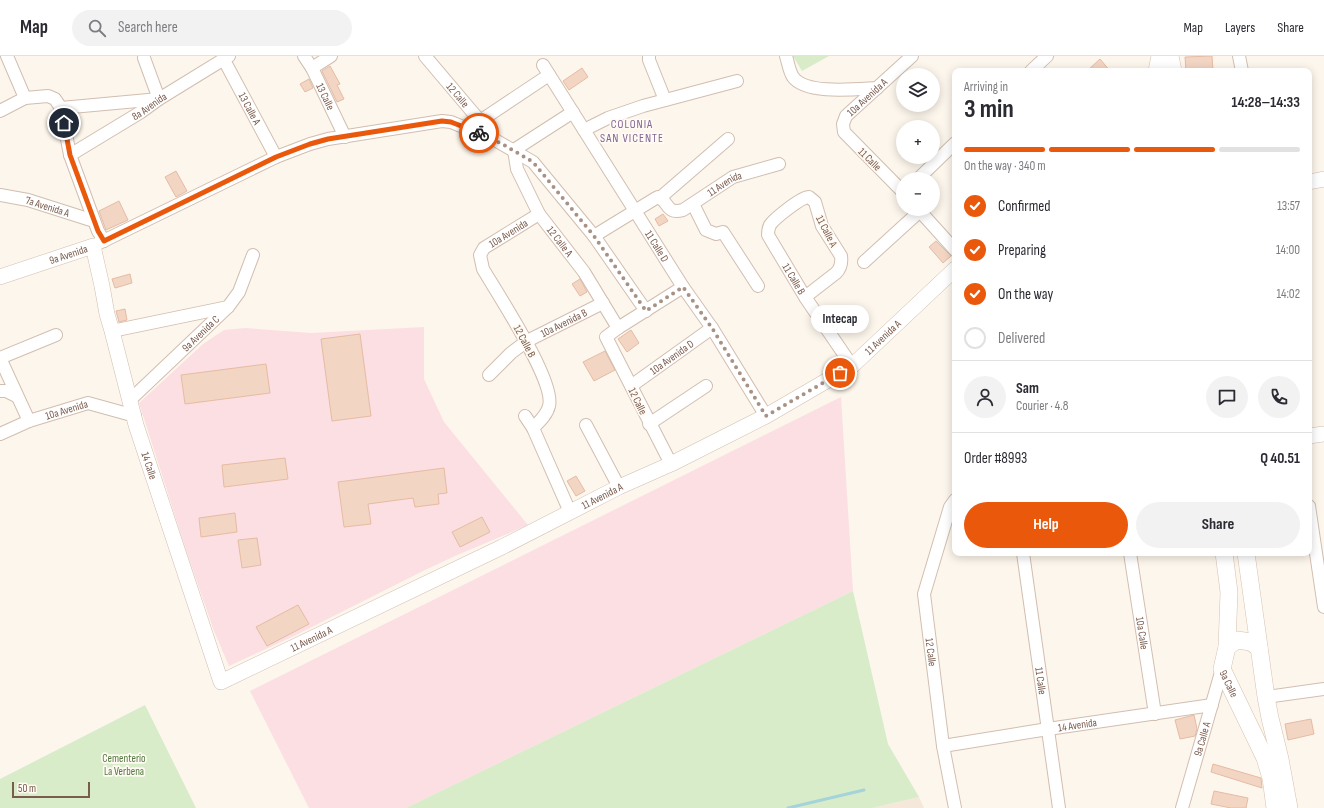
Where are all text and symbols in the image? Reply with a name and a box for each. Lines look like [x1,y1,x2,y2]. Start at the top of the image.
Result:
search box [72,10,352,46]
text: Map [20,16,48,39]
icon: search [86,17,108,39]
text: Search here [118,18,178,37]
text: Map [1183,19,1203,36]
text: Layers [1225,19,1255,36]
text: Share [1277,19,1304,36]
map controls [896,68,940,216]
button: layers [896,68,940,112]
street label: 10a Avenida A [844,76,890,119]
text: Arriving in [964,79,1008,95]
street label: 12 Calle [443,80,472,110]
street label: 13 Calle [313,81,337,112]
street label: 8a Avenida [129,90,169,123]
street label: 13 Calle A [236,90,264,127]
text: 14:28–14:33 [1232,93,1300,112]
text: 3 min [964,94,1014,125]
pin [47,106,81,140]
icon: home [53,112,75,134]
courier [459,113,499,153]
district label: COLONIA SAN VICENTE [600,117,664,146]
button: + [896,120,940,164]
icon: bike [468,122,490,144]
street label: 11 Calle [855,145,884,174]
text: On the way · 340 m [964,158,1046,174]
street label: 11 Avenida [705,169,743,199]
button: − [896,172,940,216]
street label: 7a Avenida A [25,194,71,220]
icon: check [964,195,986,217]
text: Confirmed [998,197,1051,216]
text: 13:57 [1277,198,1300,214]
street label: 11 Calle A [813,213,840,249]
street label: 10a Avenida [486,217,530,251]
street label: 12 Calle A [544,224,576,259]
street label: 11 Calle D [642,228,671,264]
icon: check [964,239,986,261]
text: Preparing [998,241,1046,260]
street label: 9a Avenida [48,242,89,267]
text: 14:00 [1276,242,1300,258]
street label: 11 Calle B [779,261,808,297]
icon: check [964,283,986,305]
text: On the way [998,285,1053,304]
text: 14:02 [1276,286,1300,302]
callout: Intecap [811,305,869,333]
street label: 10a Avenida B [538,306,589,340]
text: Intecap [823,311,857,327]
street label: 9a Avenida C [179,313,222,354]
street label: 11 Avenida A [862,317,904,358]
street label: 12 Calle B [511,323,539,360]
text: Delivered [998,329,1045,348]
street label: 10a Avenida D [648,337,696,377]
pin [823,356,857,390]
icon: bag [829,362,851,384]
button: person [964,376,1006,418]
button: chat [1206,376,1248,418]
button: phone [1258,376,1300,418]
text: Sam [1016,379,1039,398]
street label: 12 Calle [626,386,650,417]
street label: 10a Avenida [44,397,89,423]
text: Courier · 4.8 [1016,398,1068,414]
text: Order #8993 [964,449,1027,468]
text: Q 40.51 [1260,449,1300,468]
street label: 14 Calle [138,450,160,481]
street label: 11 Avenida A [579,480,625,512]
button: Help [964,502,1128,548]
button: Share [1136,502,1300,548]
street label: 10a Calle [1133,616,1151,650]
street label: 11 Avenida A [288,623,335,655]
street label: 12 Calle [923,637,939,667]
street label: 11 Calle [1032,666,1049,695]
street label: 9a Calle [1216,668,1241,699]
street label: 14 Avenida [1057,716,1098,734]
street label: 9a Calle A [1191,720,1214,758]
park label: Cementerio La Verbena [102,752,146,778]
scale bar [12,780,90,799]
text: 50 m [18,782,36,795]

